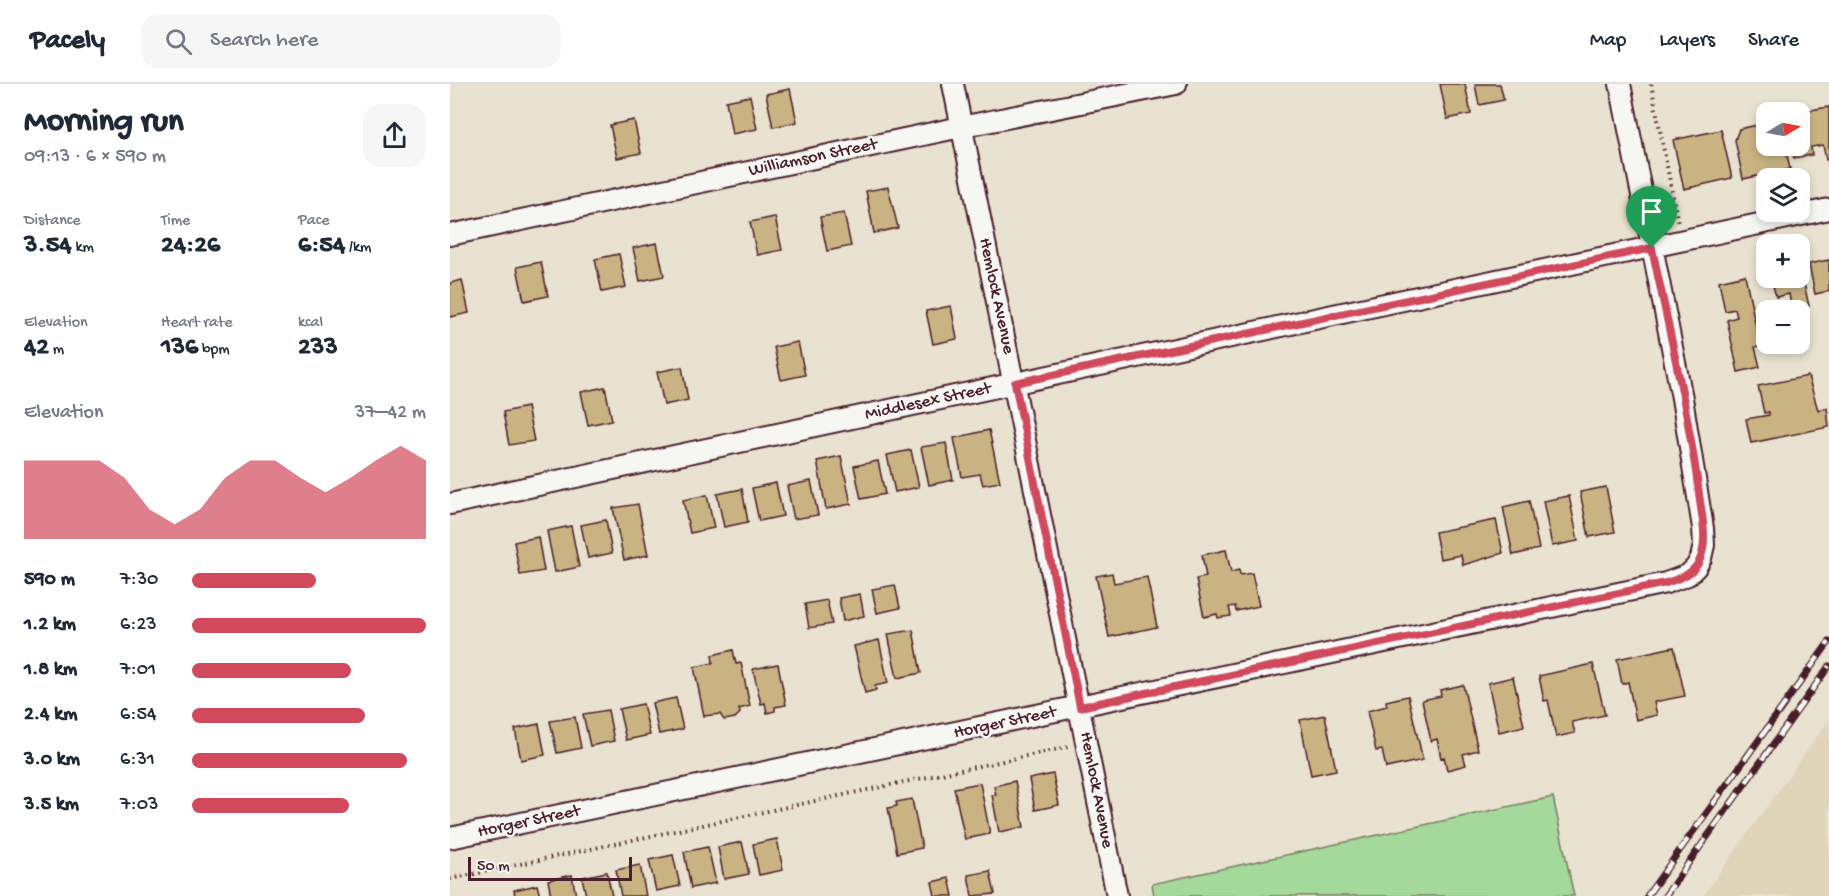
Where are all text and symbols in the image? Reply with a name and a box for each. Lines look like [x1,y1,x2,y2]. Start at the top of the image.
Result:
search box [141,14,561,68]
text: Pacely [30,25,105,58]
icon: search [162,25,195,58]
text: Search here [210,28,318,54]
text: Map [1590,29,1626,54]
text: Layers [1659,29,1715,54]
text: Share [1748,29,1799,54]
north arrow [1756,102,1810,156]
map controls [1756,102,1810,354]
text: Morning run [24,104,184,142]
button: share [363,104,426,167]
street label: Williamson Street [747,134,881,182]
text: 09:13 · 6 × 590 m [24,146,166,169]
button: layers [1756,168,1810,222]
pin [1626,186,1677,248]
icon: arrive [1635,195,1668,228]
text: Distance [24,212,81,231]
text: Time [161,212,190,231]
text: Pace [298,212,329,231]
text: 3.54 [24,231,72,262]
text: 24:26 [161,231,220,262]
text: 6:54 [298,231,345,262]
button: + [1756,234,1810,288]
street label: Hemlock Avenue [973,236,1019,357]
text: km [72,239,94,258]
text: /km [345,239,371,258]
button: − [1756,300,1810,354]
text: Elevation [24,314,88,333]
text: Heart rate [161,314,233,333]
text: kcal [298,314,323,333]
text: 42 [24,333,49,364]
text: 136 [161,333,198,364]
text: 233 [298,333,338,364]
text: m [49,341,64,360]
text: bpm [198,341,230,360]
street label: Middlesex Street [863,378,995,426]
text: Elevation [24,402,104,425]
text: 37–42 m [355,402,426,425]
text: 590 m [24,569,75,592]
text: 7:30 [120,569,158,592]
text: 1.2 km [24,614,76,637]
text: 6:23 [120,614,157,637]
text: 1.8 km [24,659,77,682]
text: 7:01 [120,659,156,682]
street label: Horger Street [952,702,1060,744]
text: 2.4 km [24,704,77,727]
text: 6:54 [120,704,156,727]
street label: Hemlock Avenue [1074,730,1118,851]
text: 3.0 km [24,749,80,772]
text: 6:31 [120,749,155,772]
text: 3.5 km [24,794,79,817]
text: 7:03 [120,794,158,817]
street label: Horger Street [476,801,584,843]
scale bar [468,854,632,882]
text: 50 m [477,858,510,877]

